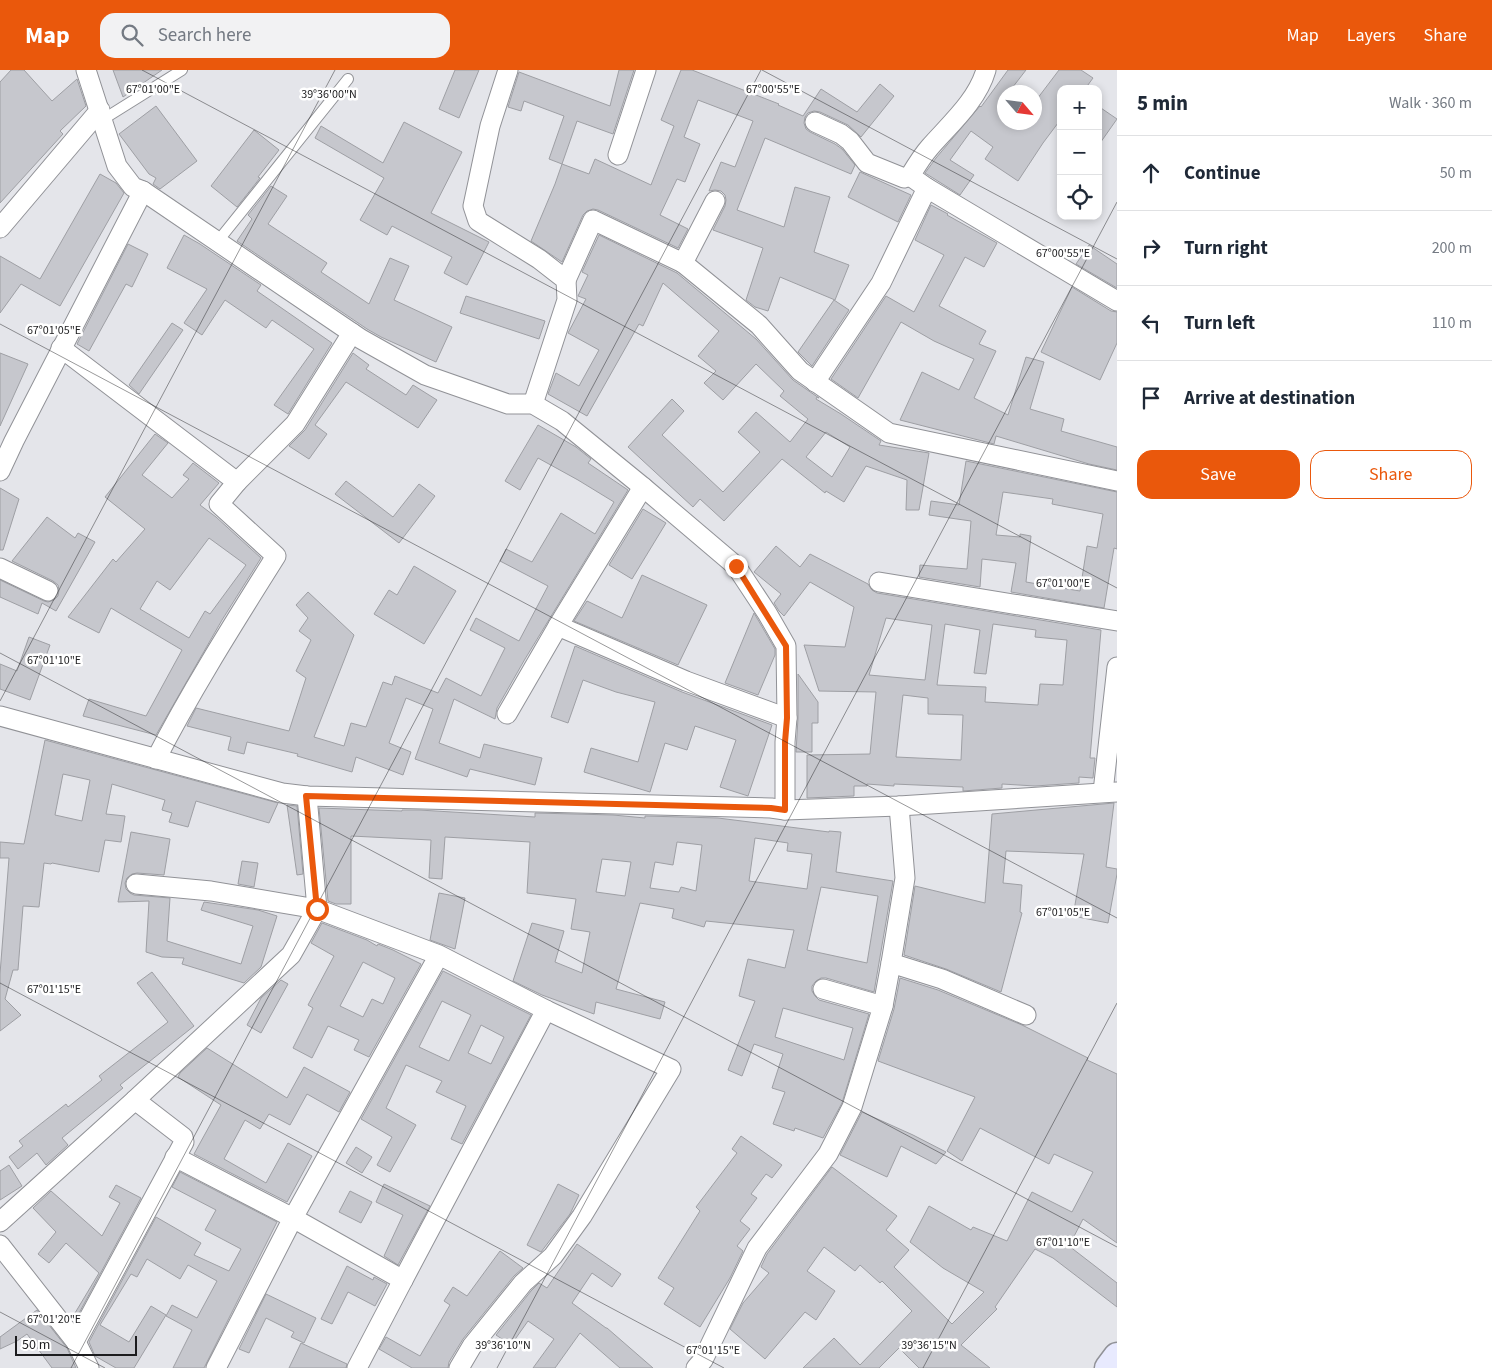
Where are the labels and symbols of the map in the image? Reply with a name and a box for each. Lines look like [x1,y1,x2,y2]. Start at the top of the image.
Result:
text: 67°01'00"E [126,81,180,98]
text: 67°00'55"E [746,81,800,98]
north arrow [997,85,1042,130]
text: 39°36'00"N [301,86,357,103]
text: 67°00'55"E [1036,245,1090,262]
text: 67°01'05"E [27,322,81,339]
route end [725,555,748,578]
text: 67°01'00"E [1036,575,1090,592]
text: 67°01'10"E [27,652,81,669]
route start [306,898,329,921]
text: 67°01'05"E [1036,904,1090,921]
text: 67°01'15"E [27,981,81,998]
text: 67°01'10"E [1036,1234,1090,1251]
text: 67°01'20"E [27,1311,81,1328]
scale bar [15,1333,138,1356]
text: 39°36'10"N [475,1337,531,1354]
text: 39°36'15"N [901,1337,957,1354]
text: 67°01'15"E [686,1342,740,1359]

